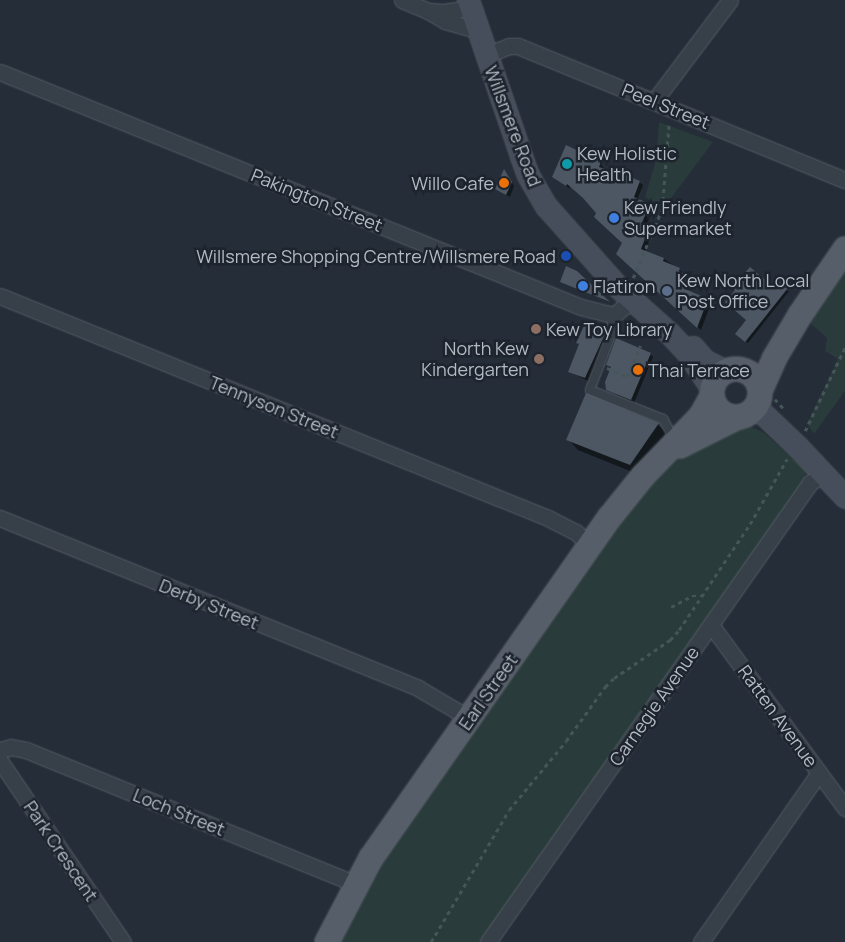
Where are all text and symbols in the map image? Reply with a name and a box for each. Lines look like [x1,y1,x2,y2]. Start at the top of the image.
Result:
street label: Willsmere Road [480,63,546,189]
street label: Peel Street [619,79,713,133]
place label: Kew Holistic Health [577,143,677,186]
marker: Kew Holistic Health [561,158,573,170]
street label: Pakington Street [248,164,386,236]
place label: Willo Cafe [411,172,494,194]
marker: Willo Cafe [498,177,510,189]
place label: Kew Friendly Supermarket [624,197,732,240]
marker: Kew Friendly Supermarket [608,212,620,224]
place label: Willsmere Shopping Centre/Willsmere Road [196,245,556,267]
marker: Willsmere Shopping Centre/Willsmere Road [560,250,572,262]
place label: Kew North Local Post Office [677,270,809,312]
place label: Flatiron [593,275,655,297]
marker: Flatiron [577,280,589,292]
marker: Kew North Local Post Office [661,285,673,297]
place label: Kew Toy Library [546,318,672,340]
marker: Kew Toy Library [530,323,542,335]
place label: North Kew Kindergarten [421,338,529,380]
marker: North Kew Kindergarten [533,353,545,365]
place label: Thai Terrace [648,359,750,381]
marker: Thai Terrace [632,364,644,376]
street label: Tennyson Street [206,371,342,443]
street label: Derby Street [156,574,262,634]
street label: Carnegie Avenue [605,642,703,770]
street label: Earl Street [454,650,522,734]
street label: Ratten Avenue [734,661,822,771]
street label: Loch Street [130,784,228,840]
street label: Park Crescent [19,797,103,905]

